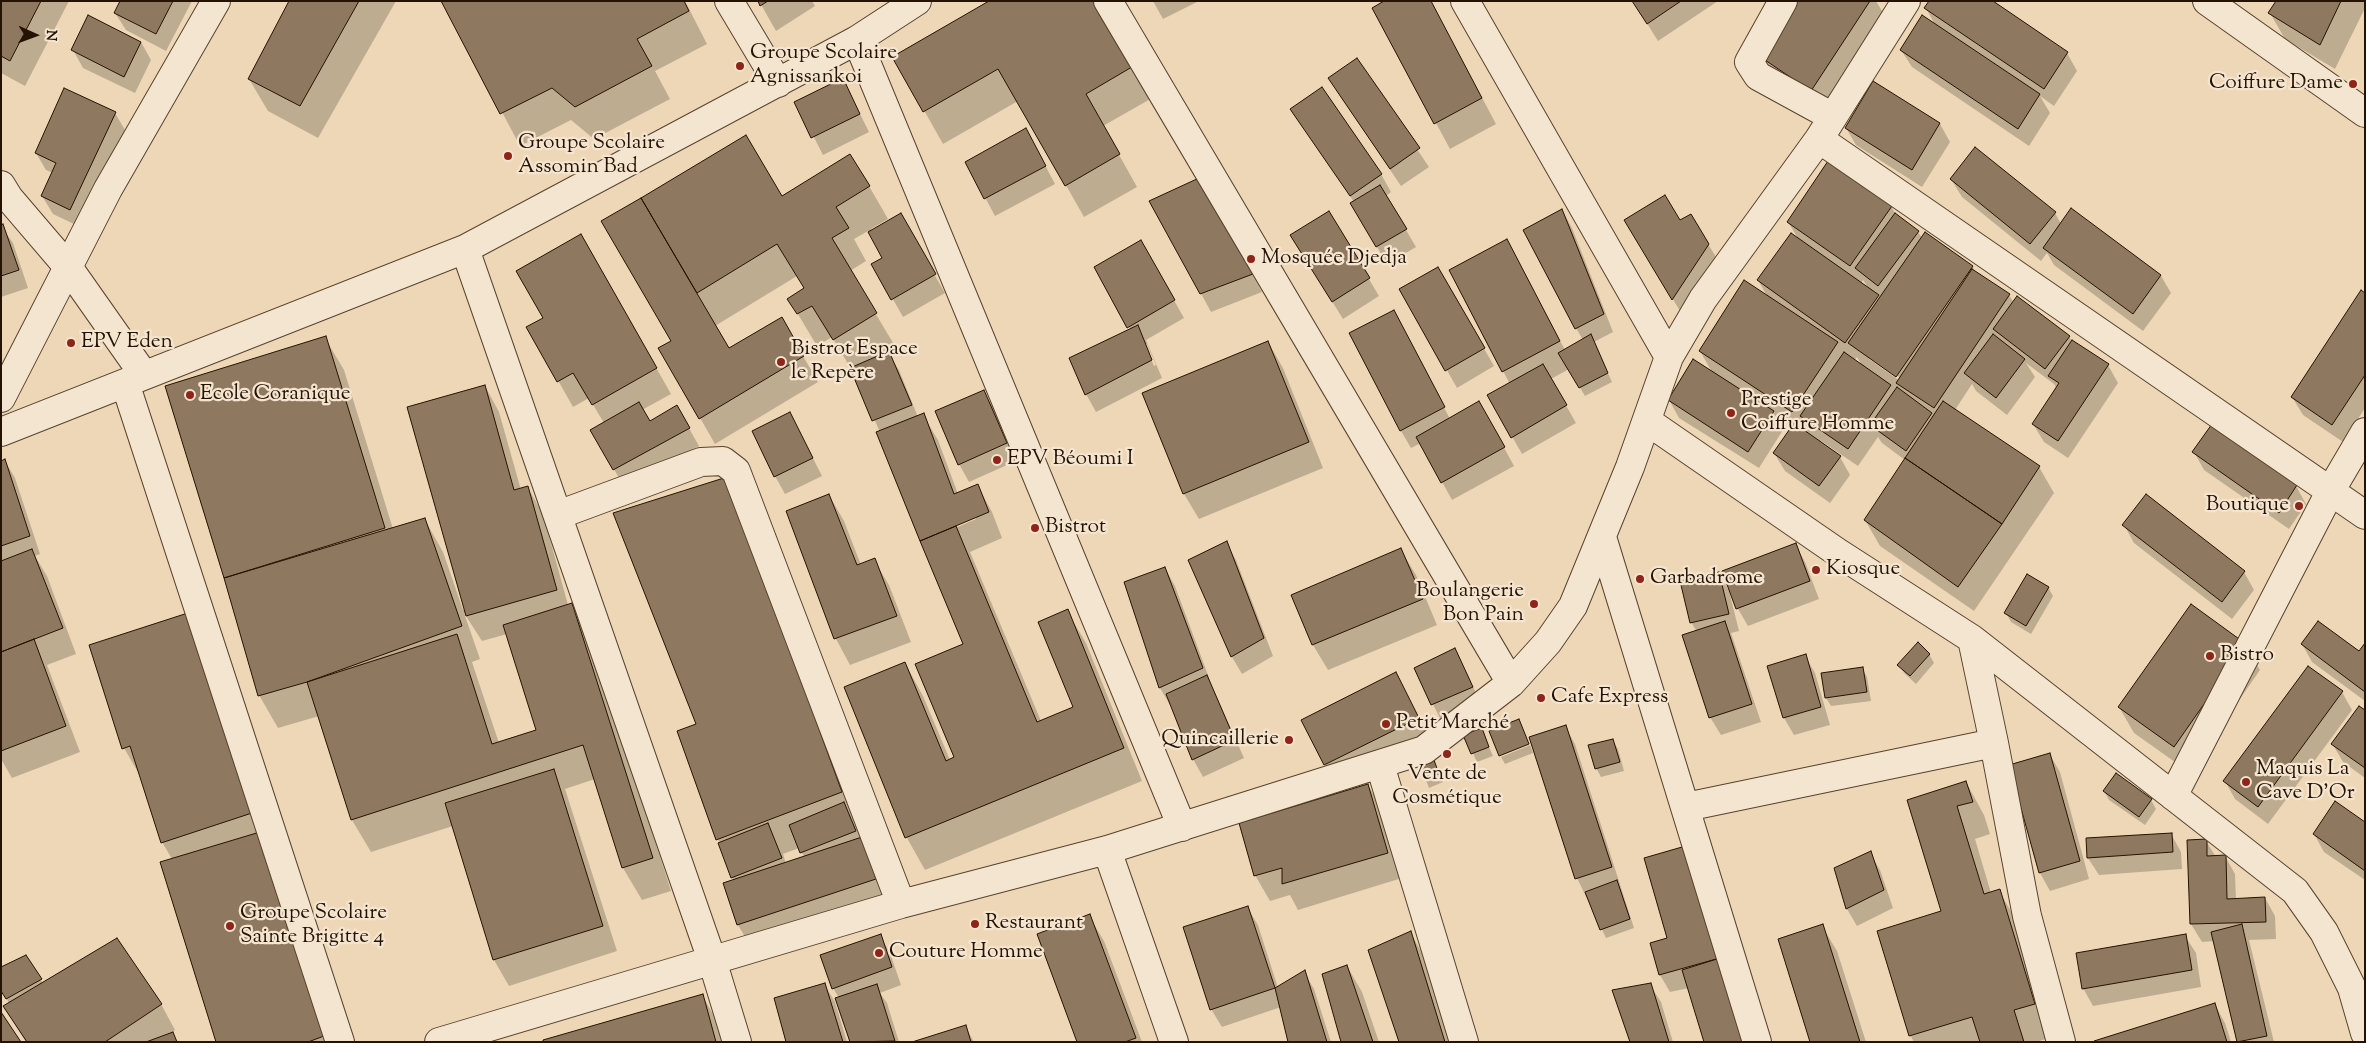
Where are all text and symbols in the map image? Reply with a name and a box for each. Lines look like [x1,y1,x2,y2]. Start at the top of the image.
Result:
north arrow [10,10,60,60]
text: N [40,30,60,41]
place label: Groupe Scolaire Agnissankoi [750,41,897,91]
marker: Groupe Scolaire Agnissankoi [734,60,746,72]
place label: Coiffure Dame [2209,71,2343,97]
marker: Coiffure Dame [2347,78,2359,90]
place label: Groupe Scolaire Assomin Bad [518,131,665,181]
marker: Groupe Scolaire Assomin Bad [502,150,514,162]
place label: Mosquée Djedja [1261,246,1407,272]
marker: Mosquée Djedja [1245,253,1257,265]
place label: EPV Eden [81,330,173,356]
marker: EPV Eden [65,337,77,349]
place label: Bistrot Espace le Repère [791,337,918,387]
marker: Bistrot Espace le Repère [775,356,787,368]
place label: Ecole Coranique [200,382,351,408]
place label: Prestige Coiffure Homme [1741,388,1894,438]
marker: Ecole Coranique [184,389,196,401]
marker: Prestige Coiffure Homme [1725,407,1737,419]
place label: EPV Béoumi I [1007,447,1134,473]
marker: EPV Béoumi I [991,454,1003,466]
place label: Boutique [2206,493,2289,519]
marker: Boutique [2293,500,2305,512]
place label: Bistrot [1045,515,1106,541]
marker: Bistrot [1029,522,1041,534]
place label: Kiosque [1826,557,1900,583]
marker: Kiosque [1810,564,1822,576]
place label: Garbadrome [1650,566,1763,592]
marker: Garbadrome [1634,573,1646,585]
place label: Boulangerie Bon Pain [1416,579,1524,629]
marker: Boulangerie Bon Pain [1528,598,1540,610]
place label: Bistro [2220,643,2274,669]
marker: Bistro [2204,650,2216,662]
place label: Cafe Express [1551,685,1668,711]
marker: Cafe Express [1535,692,1547,704]
place label: Petit Marché [1396,711,1509,737]
marker: Petit Marché [1380,718,1392,730]
place label: Quincaillerie [1161,727,1279,753]
marker: Quincaillerie [1283,734,1295,746]
marker: Vente de Cosmétique [1441,748,1453,760]
place label: Maquis La Cave D'Or [2256,757,2355,807]
place label: Vente de Cosmétique [1392,762,1502,812]
marker: Maquis La Cave D'Or [2240,776,2252,788]
place label: Groupe Scolaire Sainte Brigitte 4 [240,901,387,951]
place label: Restaurant [985,911,1083,937]
marker: Restaurant [969,918,981,930]
marker: Groupe Scolaire Sainte Brigitte 4 [224,920,236,932]
place label: Couture Homme [889,940,1043,966]
marker: Couture Homme [873,947,885,959]

